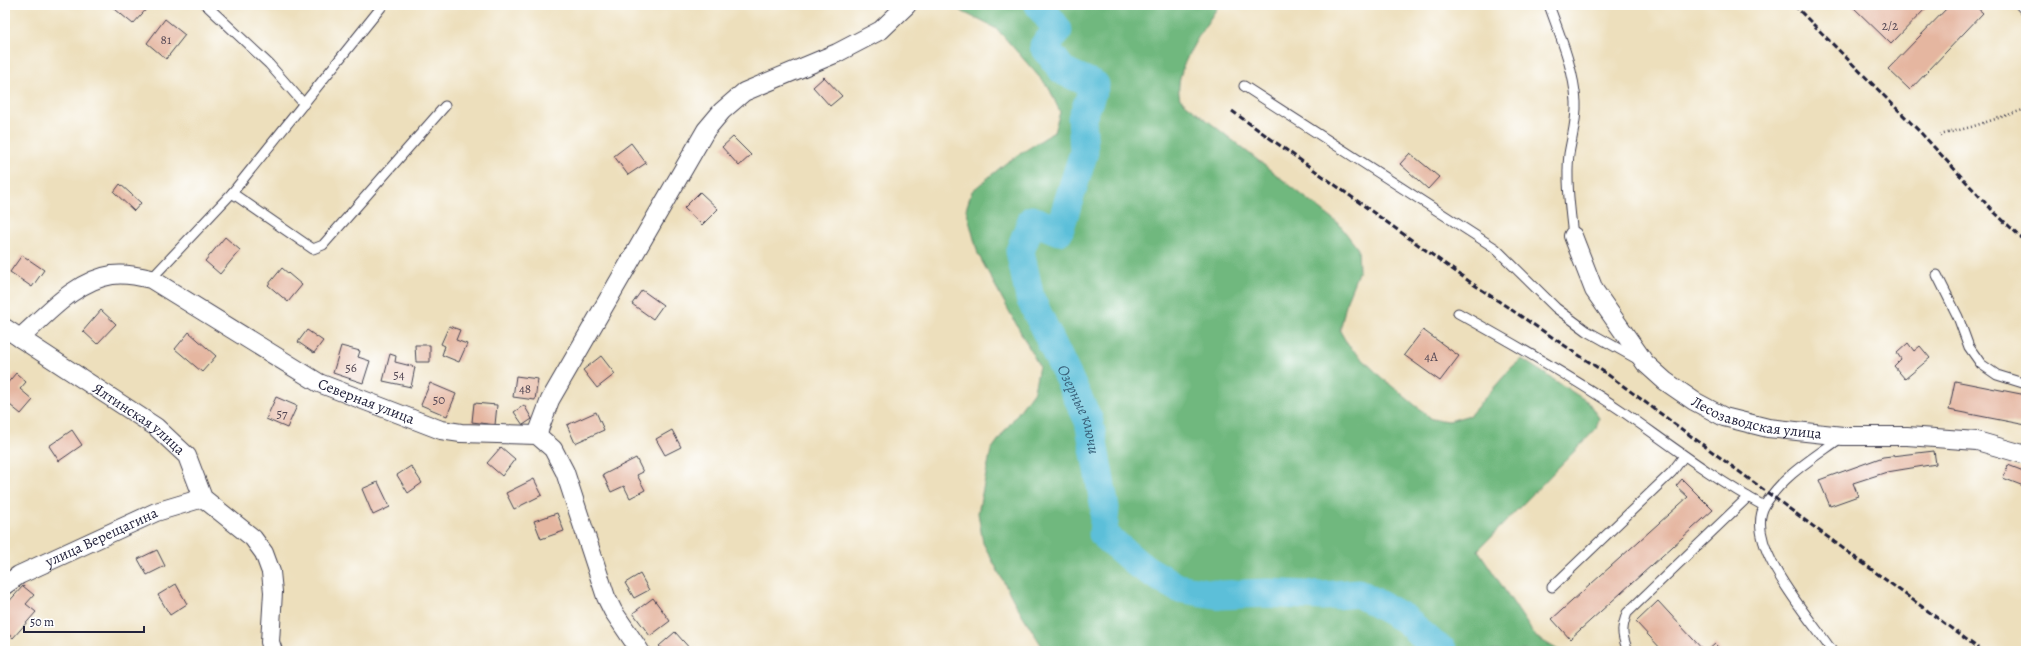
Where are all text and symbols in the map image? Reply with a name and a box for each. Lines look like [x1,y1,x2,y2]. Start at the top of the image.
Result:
house number: 2/2 [1882,17,1898,34]
house number: 81 [161,31,172,48]
house number: 4А [1424,348,1438,365]
house number: 56 [345,359,357,376]
water label: Озерные ключи [1051,361,1105,456]
house number: 54 [393,366,405,383]
street label: Северная улица [315,374,418,429]
street label: Ялтинская улица [89,378,190,459]
house number: 48 [519,380,531,397]
house number: 50 [433,391,445,408]
street label: Лесозаводская улица [1688,391,1823,444]
house number: 57 [276,405,288,422]
street label: улица Верещагина [41,503,161,572]
scale bar [24,608,144,634]
text: 50 m [30,614,54,630]

